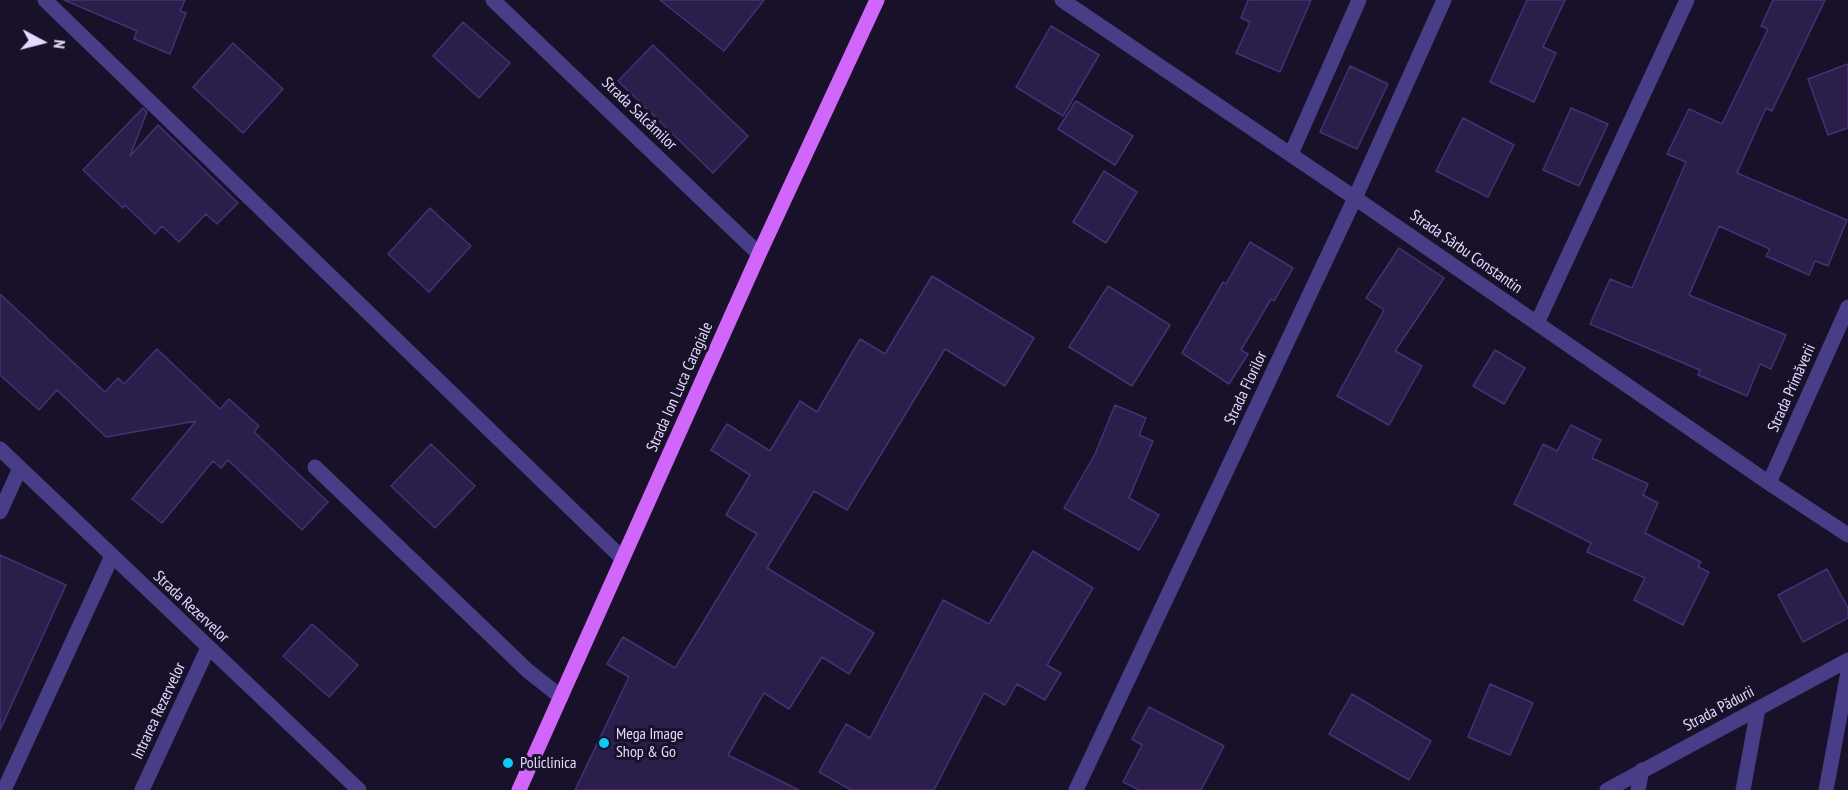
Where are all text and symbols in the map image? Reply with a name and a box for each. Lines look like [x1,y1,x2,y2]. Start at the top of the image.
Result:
north arrow [12,12,72,72]
text: N [49,39,70,50]
street label: Strada Salcâmilor [598,73,680,155]
street label: Strada Sârbu Constantin [1406,206,1526,298]
street label: Strada Ion Luca Caragiale [643,319,717,455]
street label: Strada Primăverii [1764,341,1820,435]
street label: Strada Florilor [1221,348,1271,428]
street label: Strada Rezervelor [149,567,233,647]
street label: Intrarea Rezervelor [128,660,190,762]
street label: Strada Pădurii [1680,682,1758,736]
place label: Mega Image Shop & Go [616,724,683,762]
marker: Mega Image Shop & Go [597,736,611,750]
place label: Policlinica [520,753,576,773]
marker: Policlinica [501,756,515,770]

